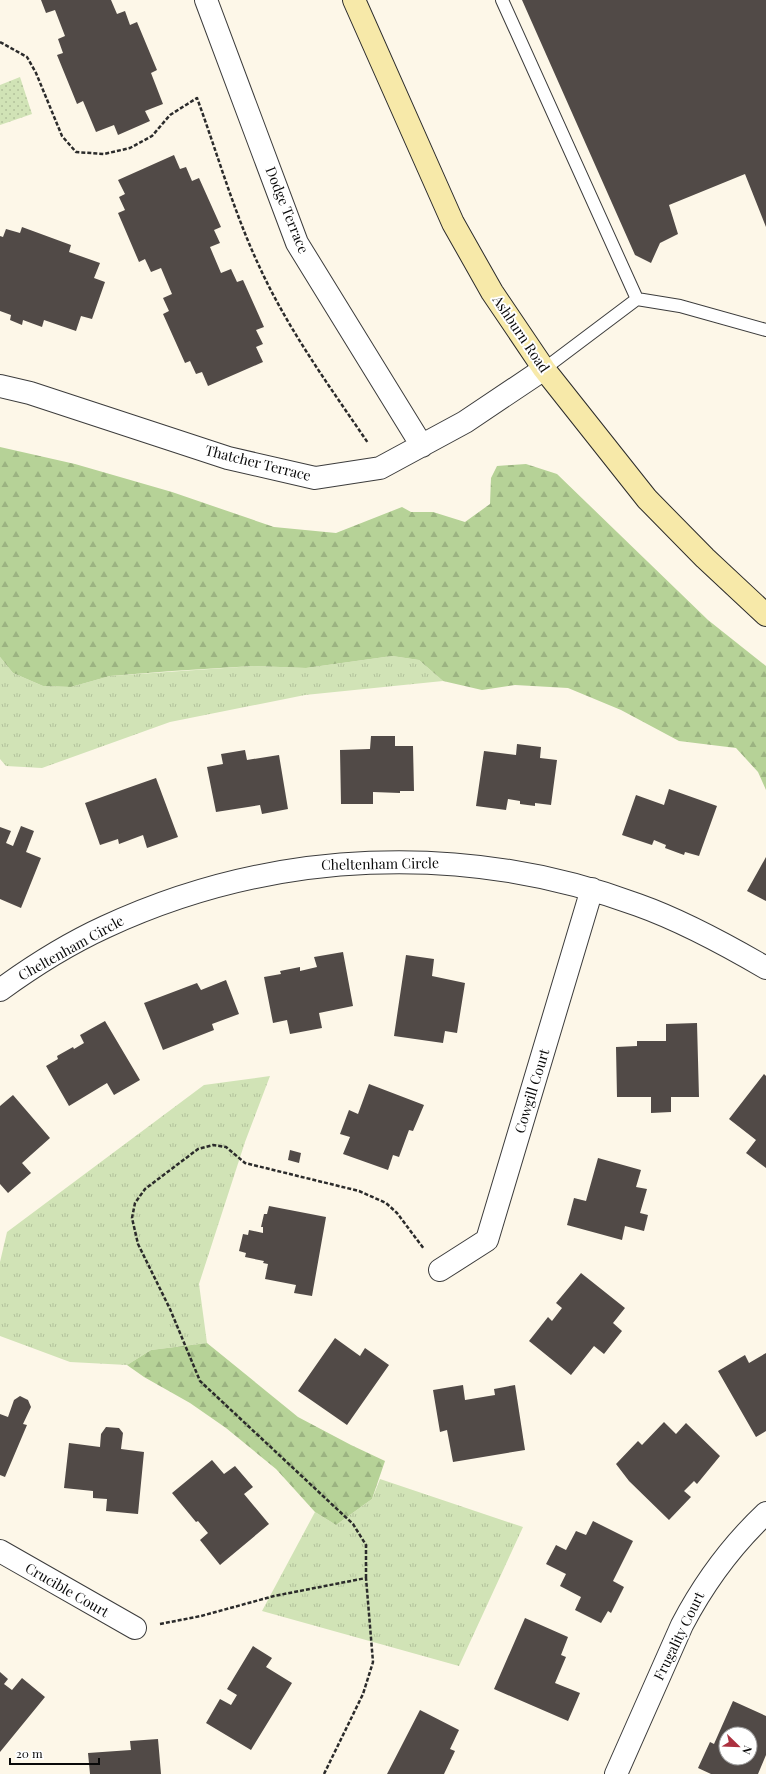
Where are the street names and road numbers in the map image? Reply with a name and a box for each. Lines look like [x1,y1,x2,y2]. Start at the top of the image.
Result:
street label: Dodge Terrace [261,164,313,256]
street label: Ashburn Road [488,291,554,376]
street label: Thatcher Terrace [203,440,313,485]
street label: Cheltenham Circle [321,853,439,874]
street label: Cheltenham Circle [15,911,127,984]
street label: Cowgill Court [510,1045,554,1135]
street label: Crucible Court [22,1558,113,1622]
street label: Frugality Court [649,1587,709,1683]

